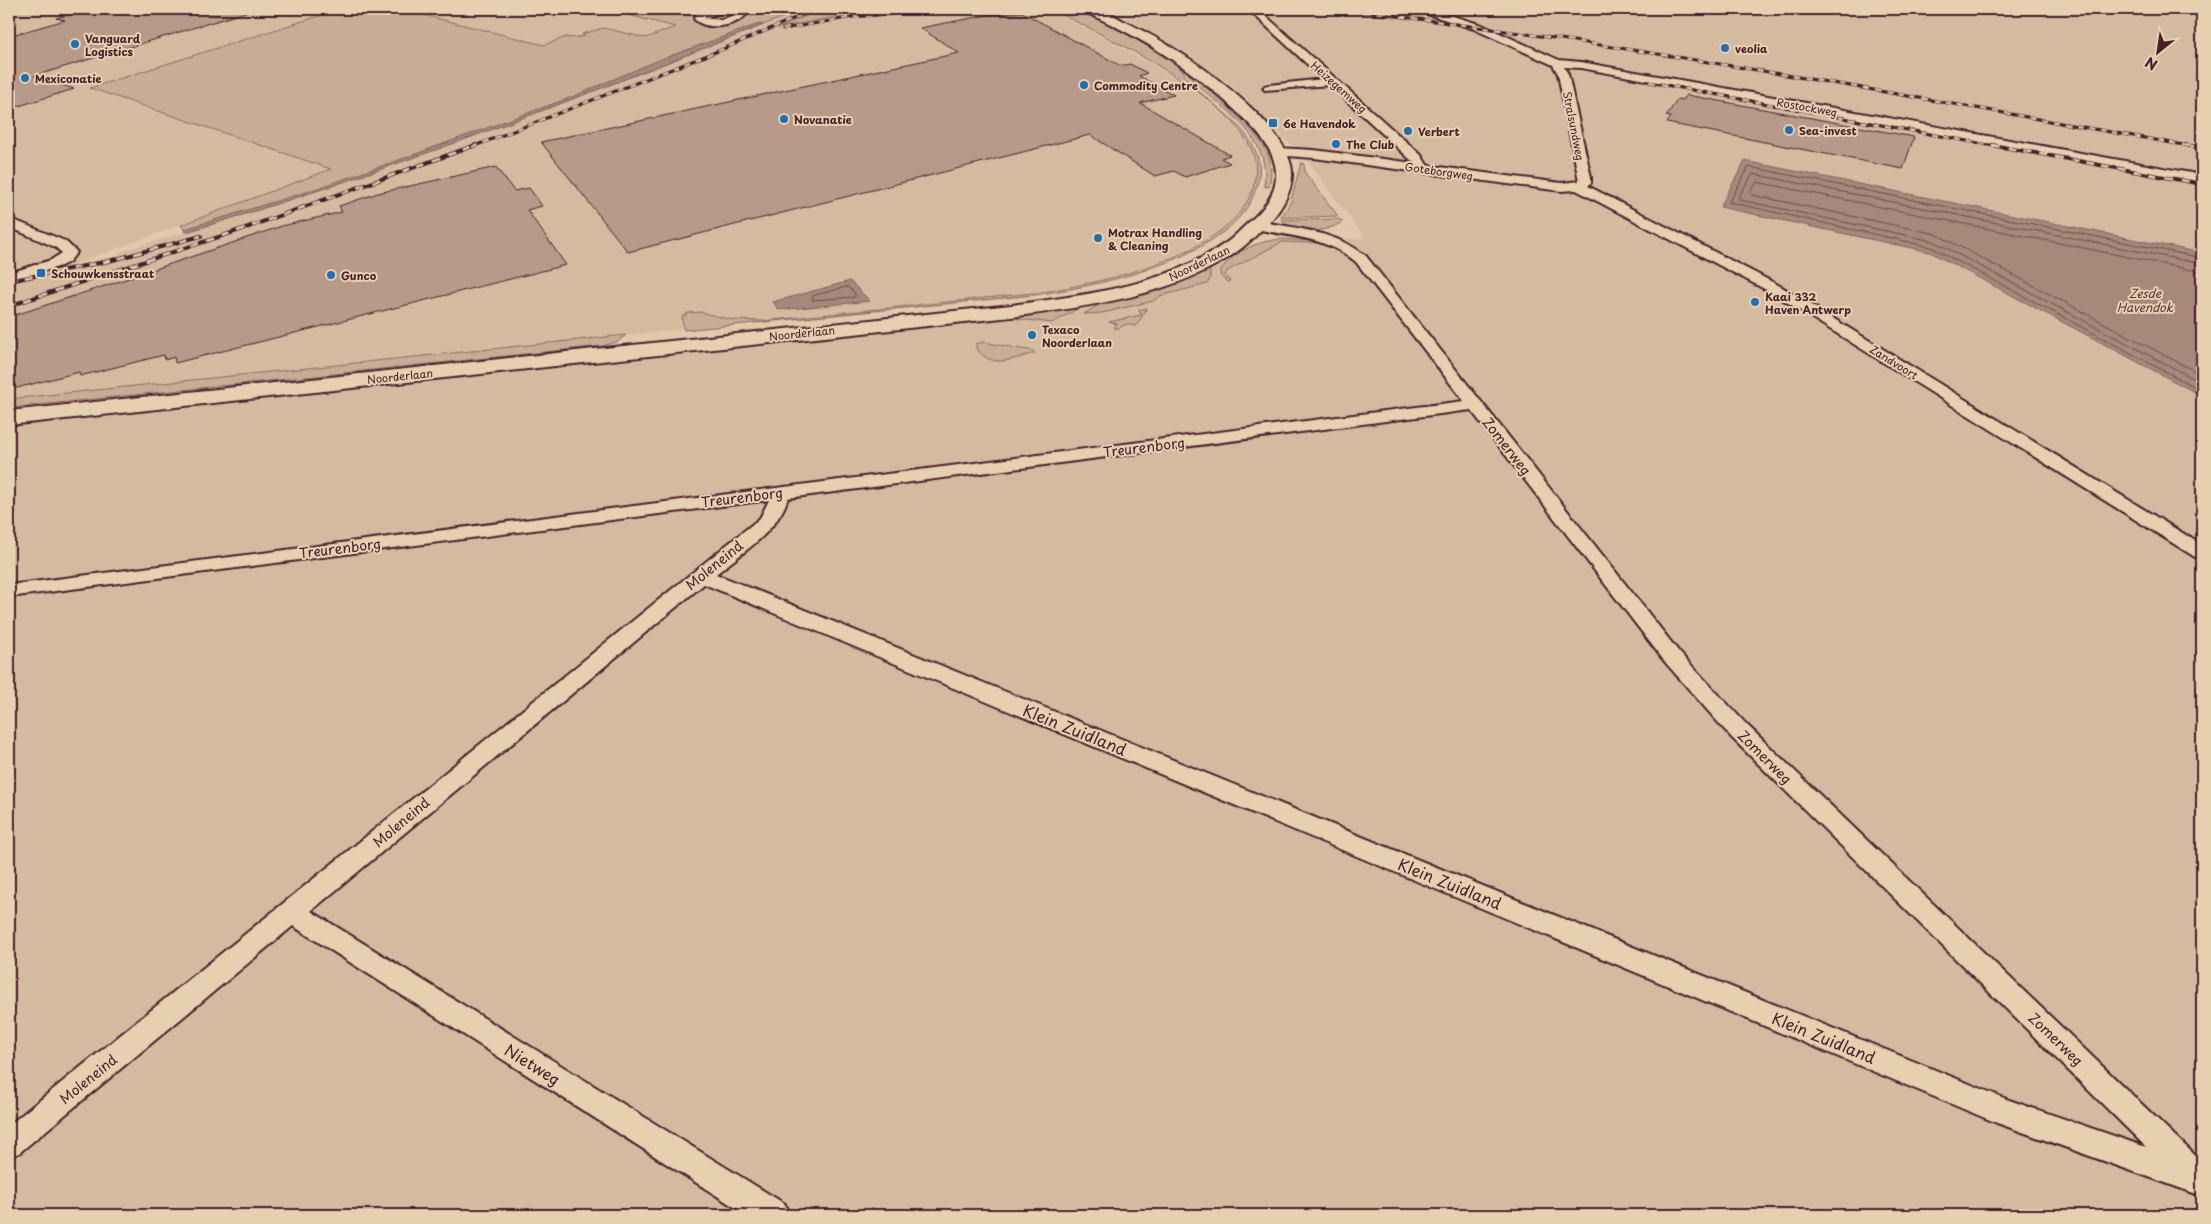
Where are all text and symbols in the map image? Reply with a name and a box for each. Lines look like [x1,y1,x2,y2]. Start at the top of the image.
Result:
north arrow [2134,28,2184,78]
place label: Vanguard Logistics [85,30,141,60]
marker: Vanguard Logistics [69,38,81,50]
place label: veolia [1735,40,1768,57]
marker: veolia [1719,42,1731,54]
text: N [2141,52,2161,76]
street label: Heizegemweg [1307,57,1371,117]
place label: Mexiconatie [35,70,102,87]
marker: Mexiconatie [19,72,31,84]
place label: Commodity Centre [1094,77,1198,94]
marker: Commodity Centre [1078,79,1090,91]
street label: Stralsundweg [1559,90,1589,162]
street label: Rostockweg [1775,93,1839,121]
place label: Novanatie [794,111,852,128]
marker: Novanatie [778,113,790,125]
place label: 6e Havendok [1283,115,1356,132]
marker: 6e Havendok [1267,117,1279,129]
place label: Sea-invest [1799,122,1857,139]
place label: Verbert [1418,123,1460,140]
marker: Sea-invest [1783,124,1795,136]
marker: Verbert [1402,125,1414,137]
place label: The Club [1346,136,1395,153]
marker: The Club [1330,138,1342,150]
street label: Goteborgweg [1404,158,1474,184]
place label: Motrax Handling & Cleaning [1108,224,1202,254]
marker: Motrax Handling & Cleaning [1092,232,1104,244]
street label: Noorderlaan [1166,241,1232,285]
place label: Schouwkensstraat [51,265,154,282]
marker: Schouwkensstraat [35,267,47,279]
place label: Gunco [341,267,377,284]
marker: Gunco [325,269,337,281]
water label: Zesde Havendok [2117,284,2174,316]
place label: Kaai 332 Haven Antwerp [1765,288,1851,318]
marker: Kaai 332 Haven Antwerp [1749,296,1761,308]
street label: Noorderlaan [768,321,836,345]
place label: Texaco Noorderlaan [1042,321,1112,351]
marker: Texaco Noorderlaan [1026,329,1038,341]
street label: Zandvoort [1867,340,1922,384]
street label: Noorderlaan [366,364,434,388]
street label: Zomerweg [1477,412,1537,480]
street label: Treurenborg [1102,432,1186,462]
street label: Treurenborg [700,482,784,512]
street label: Treurenborg [298,533,382,563]
street label: Moleneind [681,535,748,595]
street label: Klein Zuidland [1020,697,1131,761]
street label: Zomerweg [1733,725,1797,789]
street label: Moleneind [368,792,434,852]
street label: Klein Zuidland [1395,851,1506,915]
street label: Klein Zuidland [1769,1005,1880,1069]
street label: Zomerweg [2024,1007,2088,1071]
street label: Nietweg [500,1037,566,1091]
street label: Moleneind [55,1049,122,1109]

